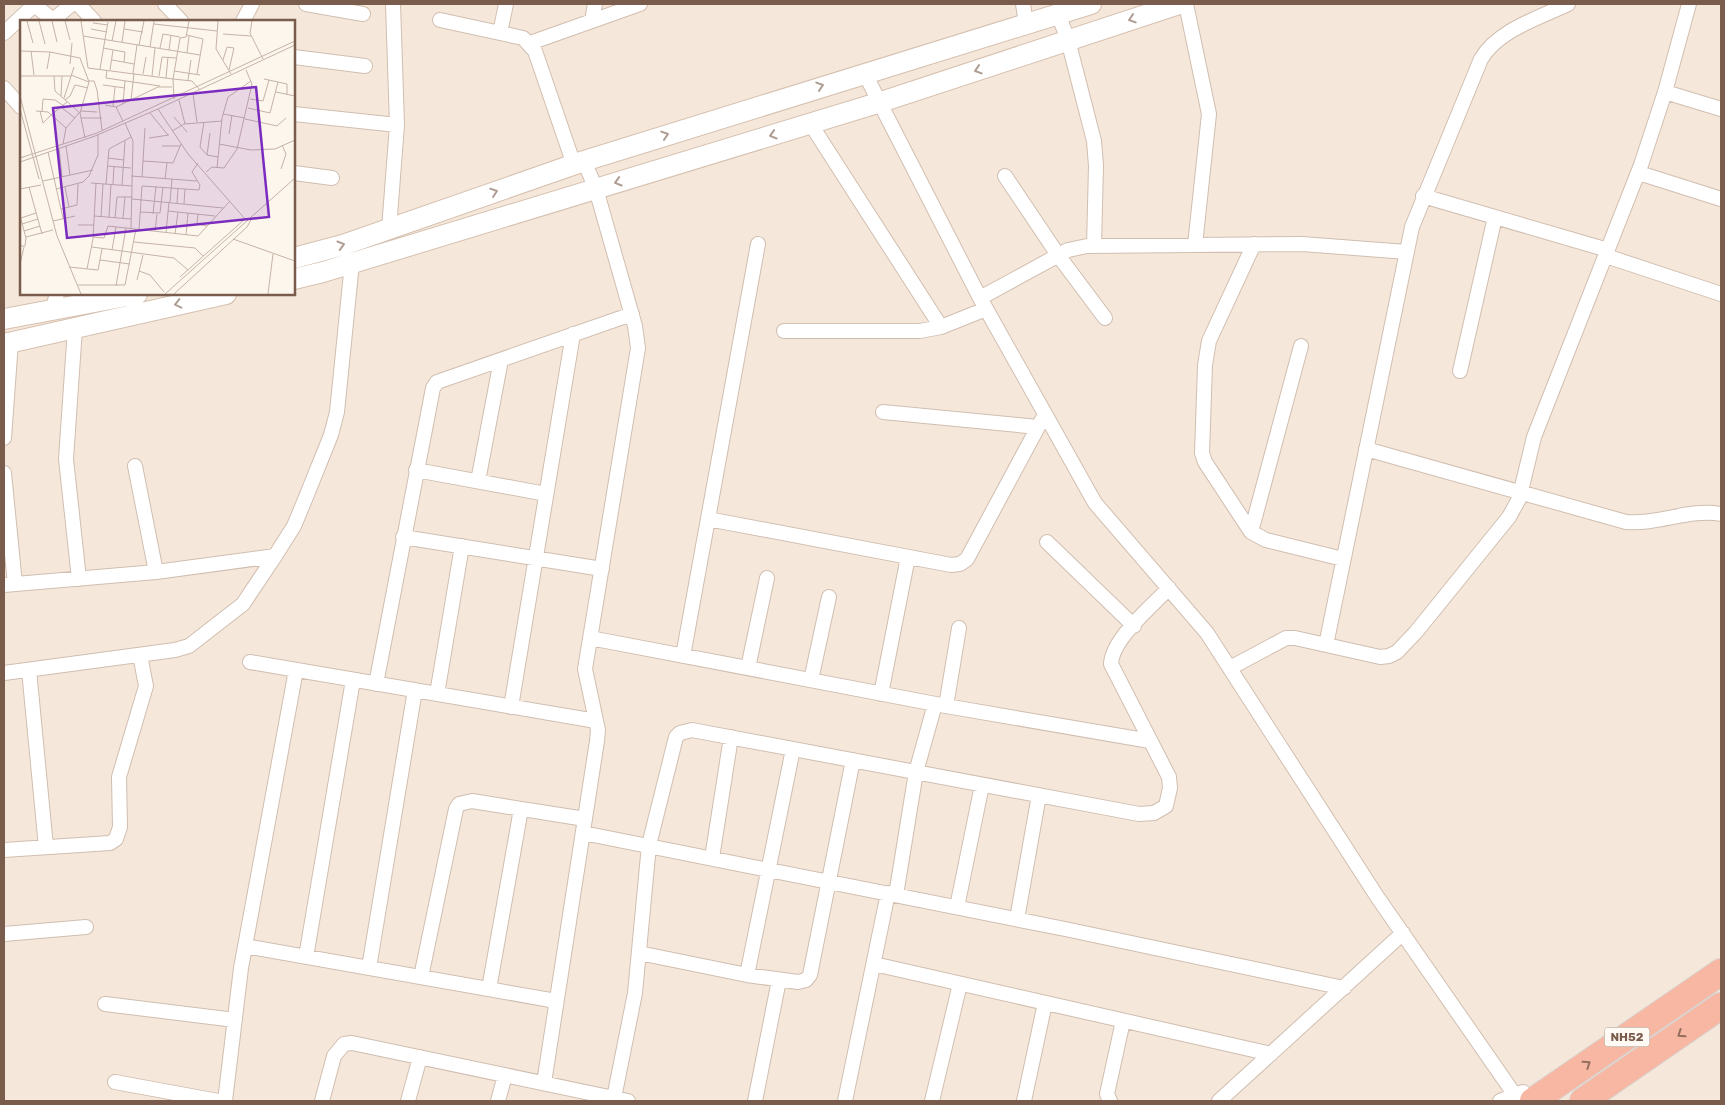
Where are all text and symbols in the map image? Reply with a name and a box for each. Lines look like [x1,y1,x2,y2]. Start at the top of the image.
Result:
one-way arrow [1129,13,1137,23]
inset map [20,20,295,295]
one-way arrow [974,64,983,74]
one-way arrow [815,82,824,92]
one-way arrow [769,129,778,139]
one-way arrow [661,131,669,141]
one-way arrow [614,176,622,186]
one-way arrow [490,188,498,198]
one-way arrow [336,241,345,251]
one-way arrow [174,299,183,309]
road number: NH52 [1604,1028,1650,1046]
one-way arrow [1677,1028,1687,1037]
one-way arrow [1582,1061,1591,1070]

